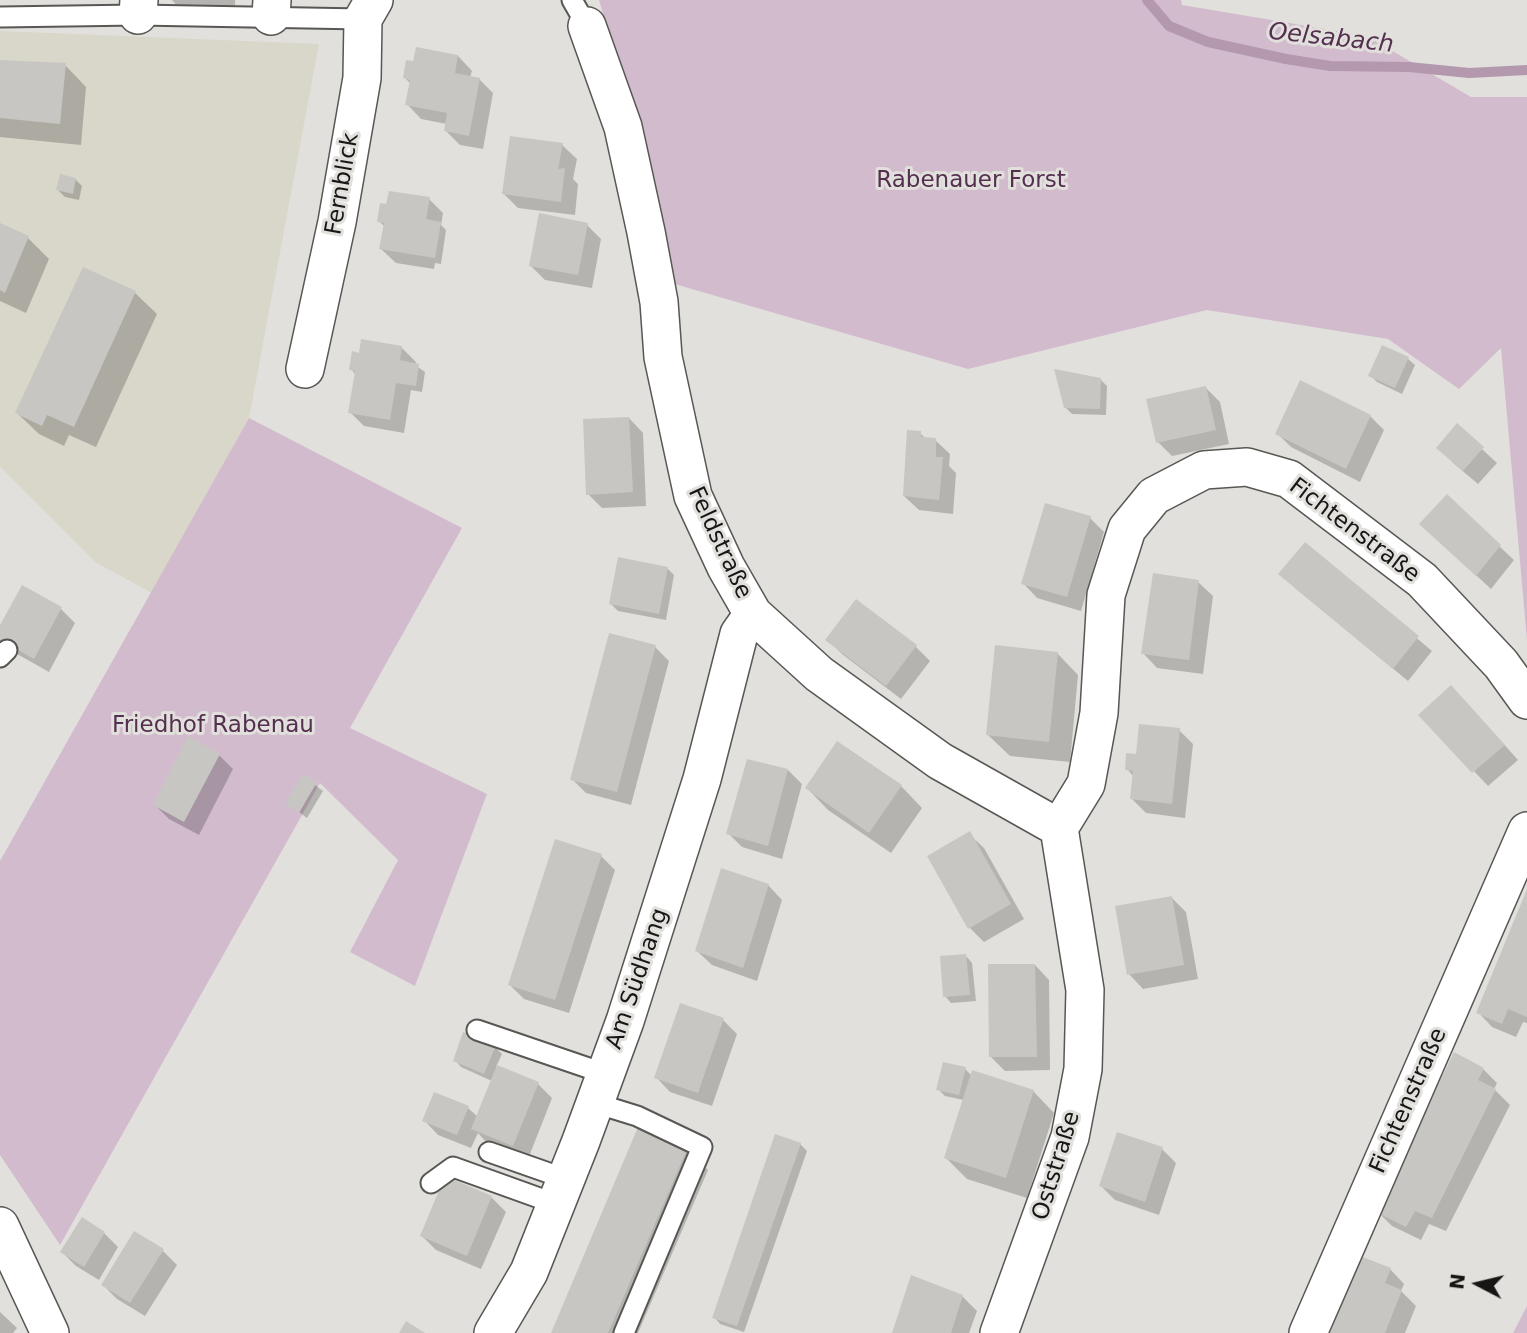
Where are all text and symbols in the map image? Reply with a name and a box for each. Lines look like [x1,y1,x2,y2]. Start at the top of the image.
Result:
water label: Oelsabach [1267,18,1395,60]
street label: Fernblick [320,131,366,237]
park label: Rabenauer Forst [876,167,1066,195]
street label: Fichtenstraße [1283,473,1425,589]
street label: Feldstraße [681,483,757,603]
park label: Friedhof Rabenau [112,712,314,740]
street label: Am Südhang [601,905,675,1053]
street label: Fichtenstraße [1365,1024,1453,1178]
street label: Oststraße [1027,1108,1087,1224]
north arrow [1443,1249,1513,1319]
text: N [1445,1272,1469,1291]

